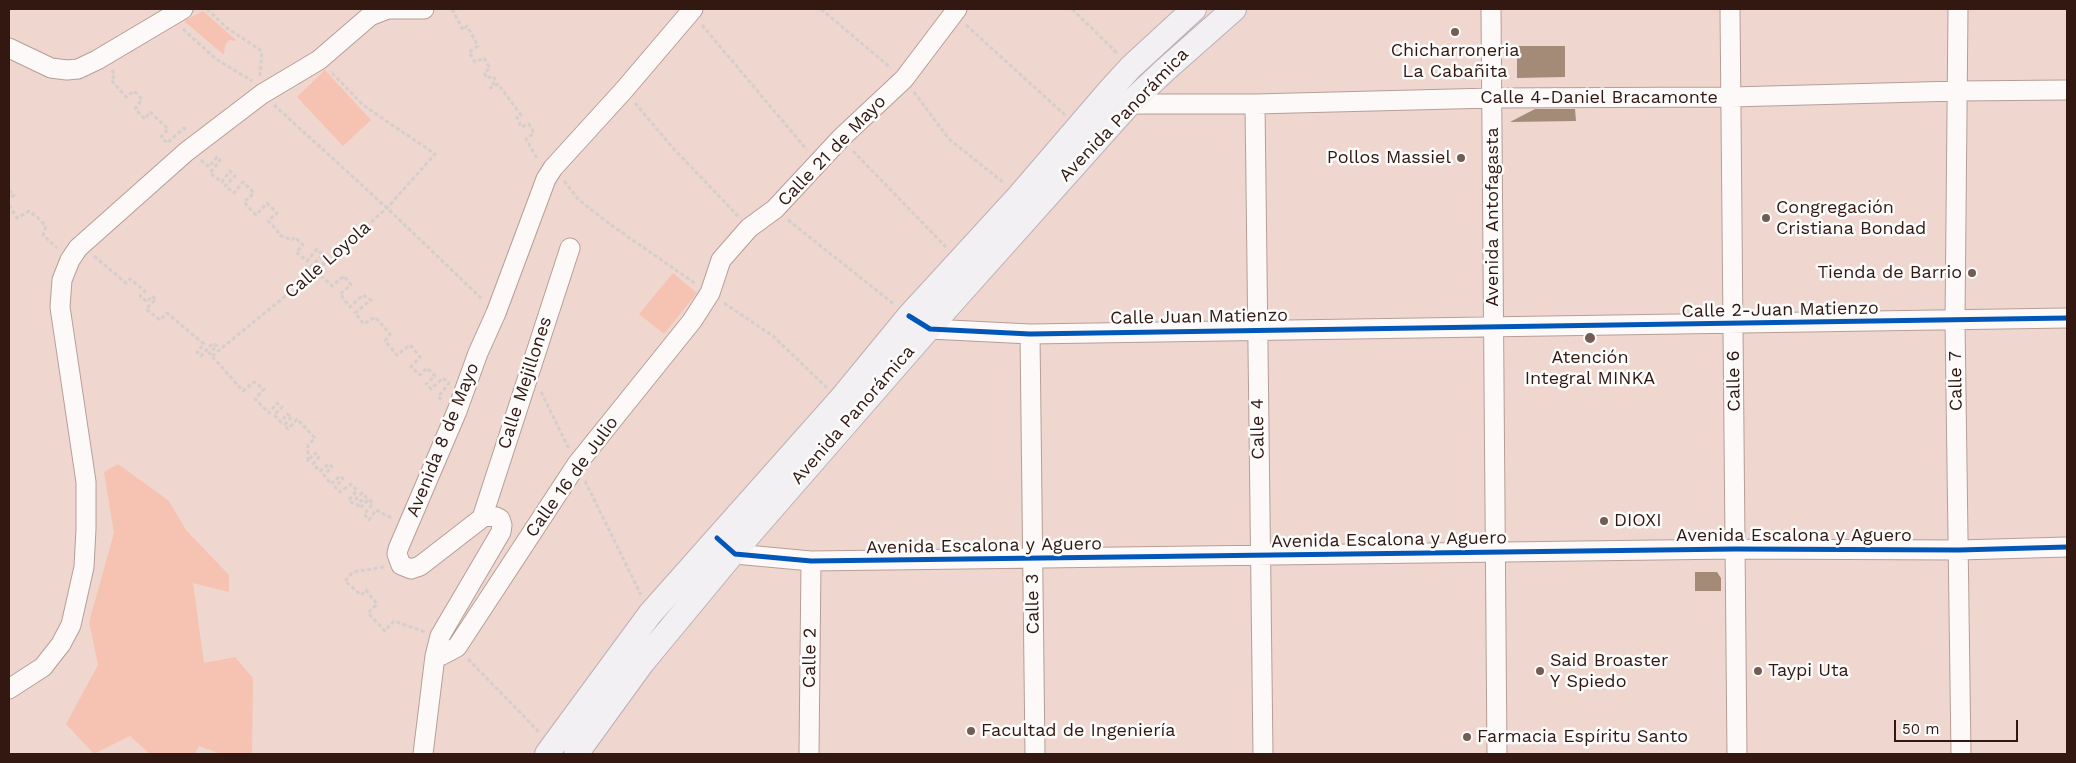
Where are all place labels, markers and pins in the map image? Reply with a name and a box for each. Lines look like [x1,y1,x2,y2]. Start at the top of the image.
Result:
marker: Chicharroneria La Cabañita [1449,26,1461,38]
place label: Chicharroneria La Cabañita [1391,40,1519,82]
place label: Pollos Massiel [1327,147,1451,169]
marker: Pollos Massiel [1455,152,1467,164]
place label: Congregación Cristiana Bondad [1776,197,1926,240]
marker: Congregación Cristiana Bondad [1760,212,1772,224]
place label: Tienda de Barrio [1817,262,1962,284]
marker: Tienda de Barrio [1966,267,1978,279]
marker: Atención Integral MINKA [1583,331,1597,345]
place label: Atención Integral MINKA [1525,347,1655,389]
place label: DIOXI [1614,510,1661,532]
marker: DIOXI [1598,515,1610,527]
place label: Said Broaster Y Spiedo [1550,650,1668,692]
place label: Taypi Uta [1768,660,1849,682]
marker: Said Broaster Y Spiedo [1534,665,1546,677]
marker: Taypi Uta [1752,665,1764,677]
place label: Facultad de Ingeniería [981,720,1176,742]
marker: Facultad de Ingeniería [965,725,977,737]
place label: Farmacia Espíritu Santo [1477,726,1688,748]
marker: Farmacia Espíritu Santo [1461,731,1473,743]

